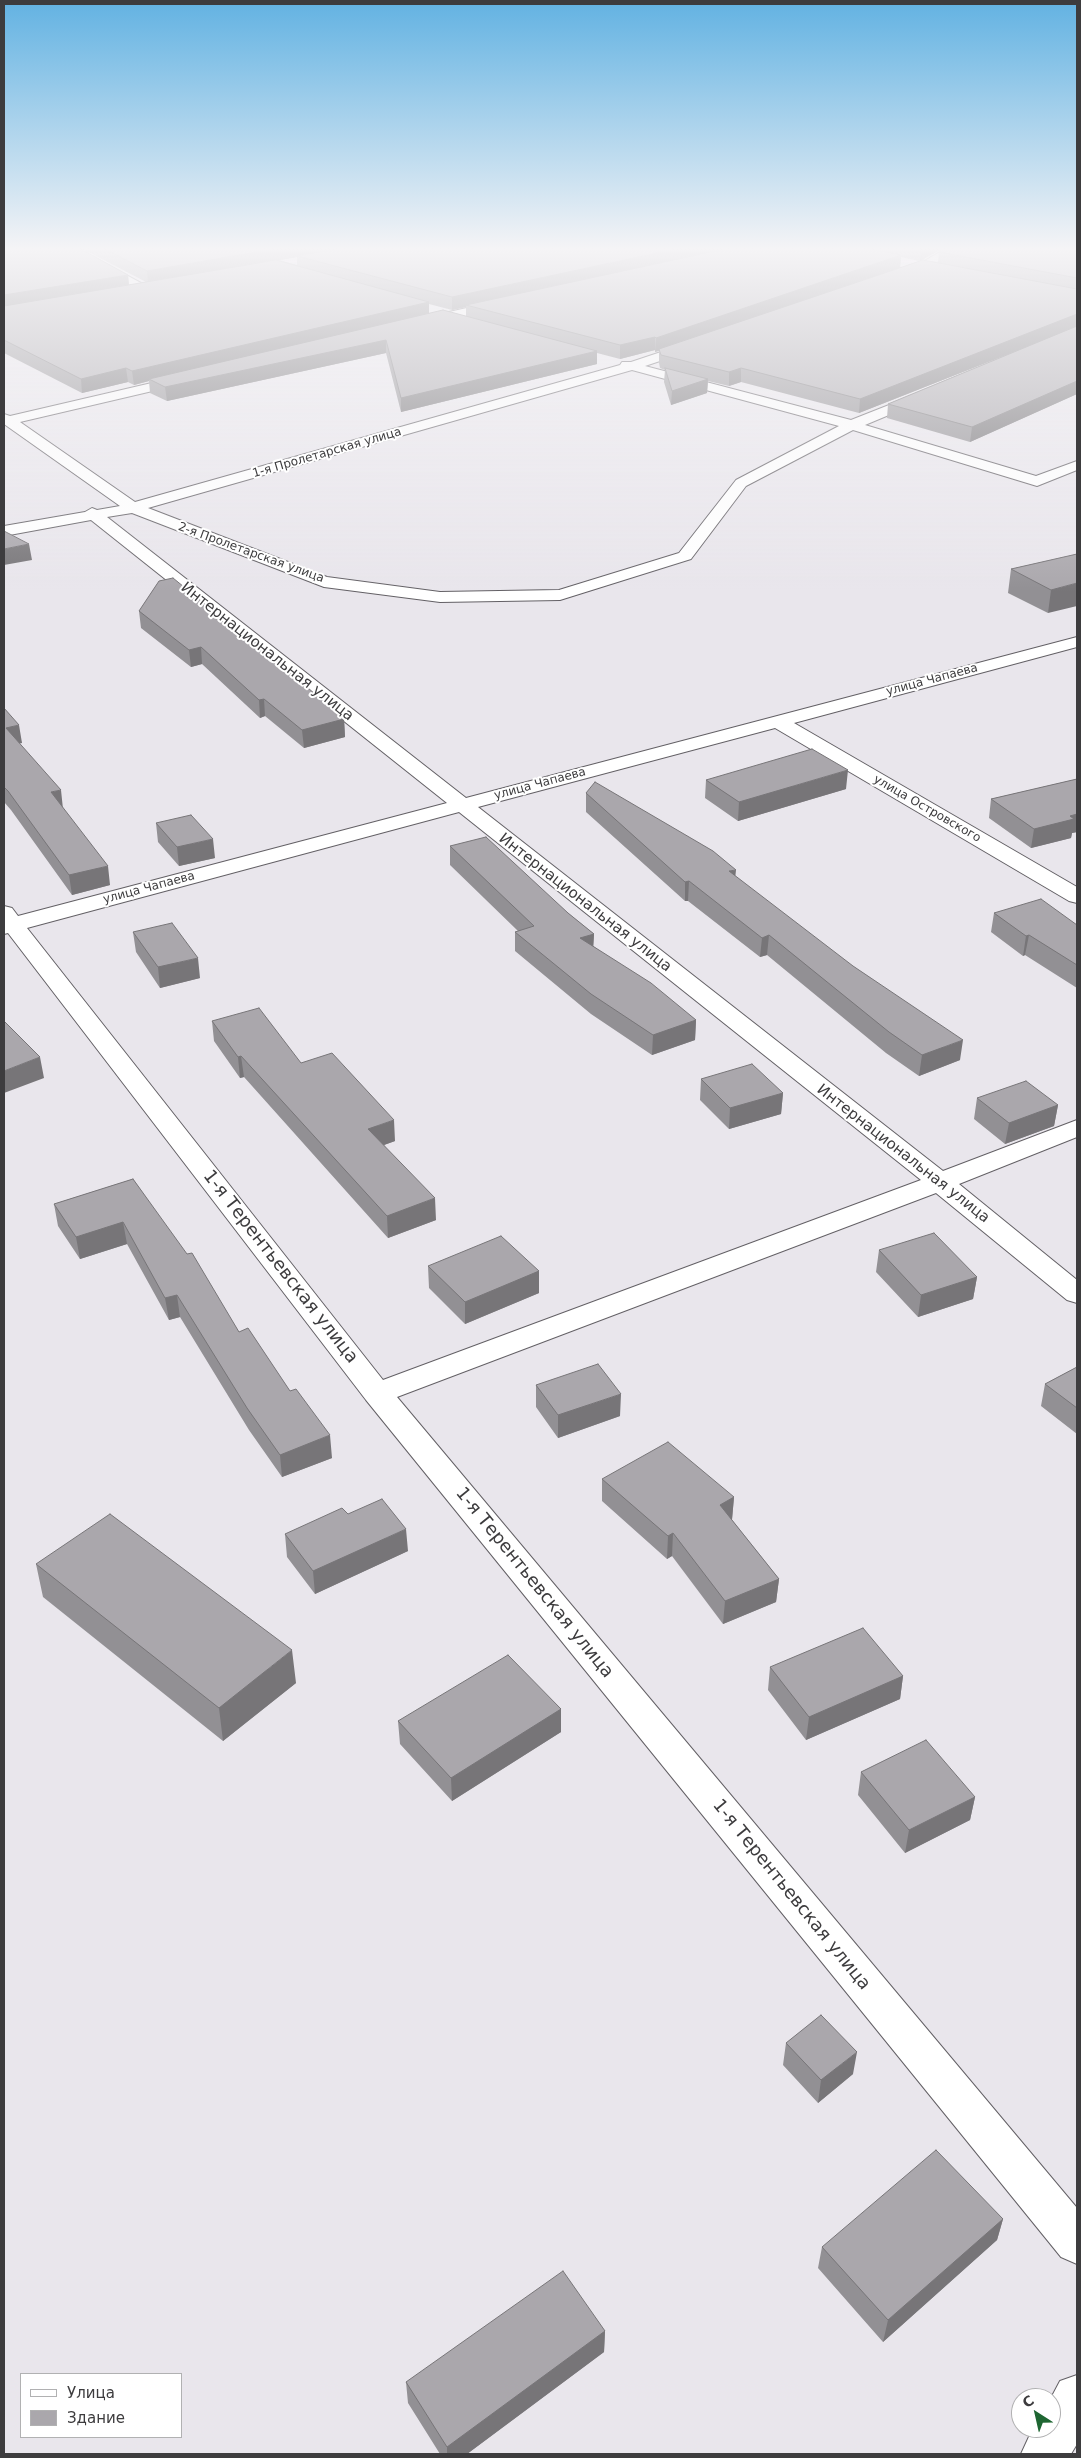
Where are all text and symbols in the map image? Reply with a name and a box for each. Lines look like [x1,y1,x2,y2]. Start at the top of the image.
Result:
street label: 1-я Пролетарская улица [251,425,403,481]
street label: 2-я Пролетарская улица [176,520,326,586]
street label: Интернациональная улица [177,579,357,725]
street label: улица Чапаева [884,661,980,699]
street label: улица Чапаева [492,765,588,803]
street label: улица Островского [871,772,983,846]
street label: Интернациональная улица [495,830,675,976]
street label: улица Чапаева [101,869,197,907]
street label: Интернациональная улица [813,1081,993,1227]
street label: 1-я Терентьевская улица [198,1166,362,1368]
street label: 1-я Терентьевская улица [450,1483,618,1683]
street label: 1-я Терентьевская улица [707,1795,875,1995]
legend [20,2373,182,2438]
text: Улица [67,2384,115,2402]
north arrow [1011,2388,1061,2438]
text: С [1019,2392,1037,2411]
text: Здание [67,2409,125,2427]

